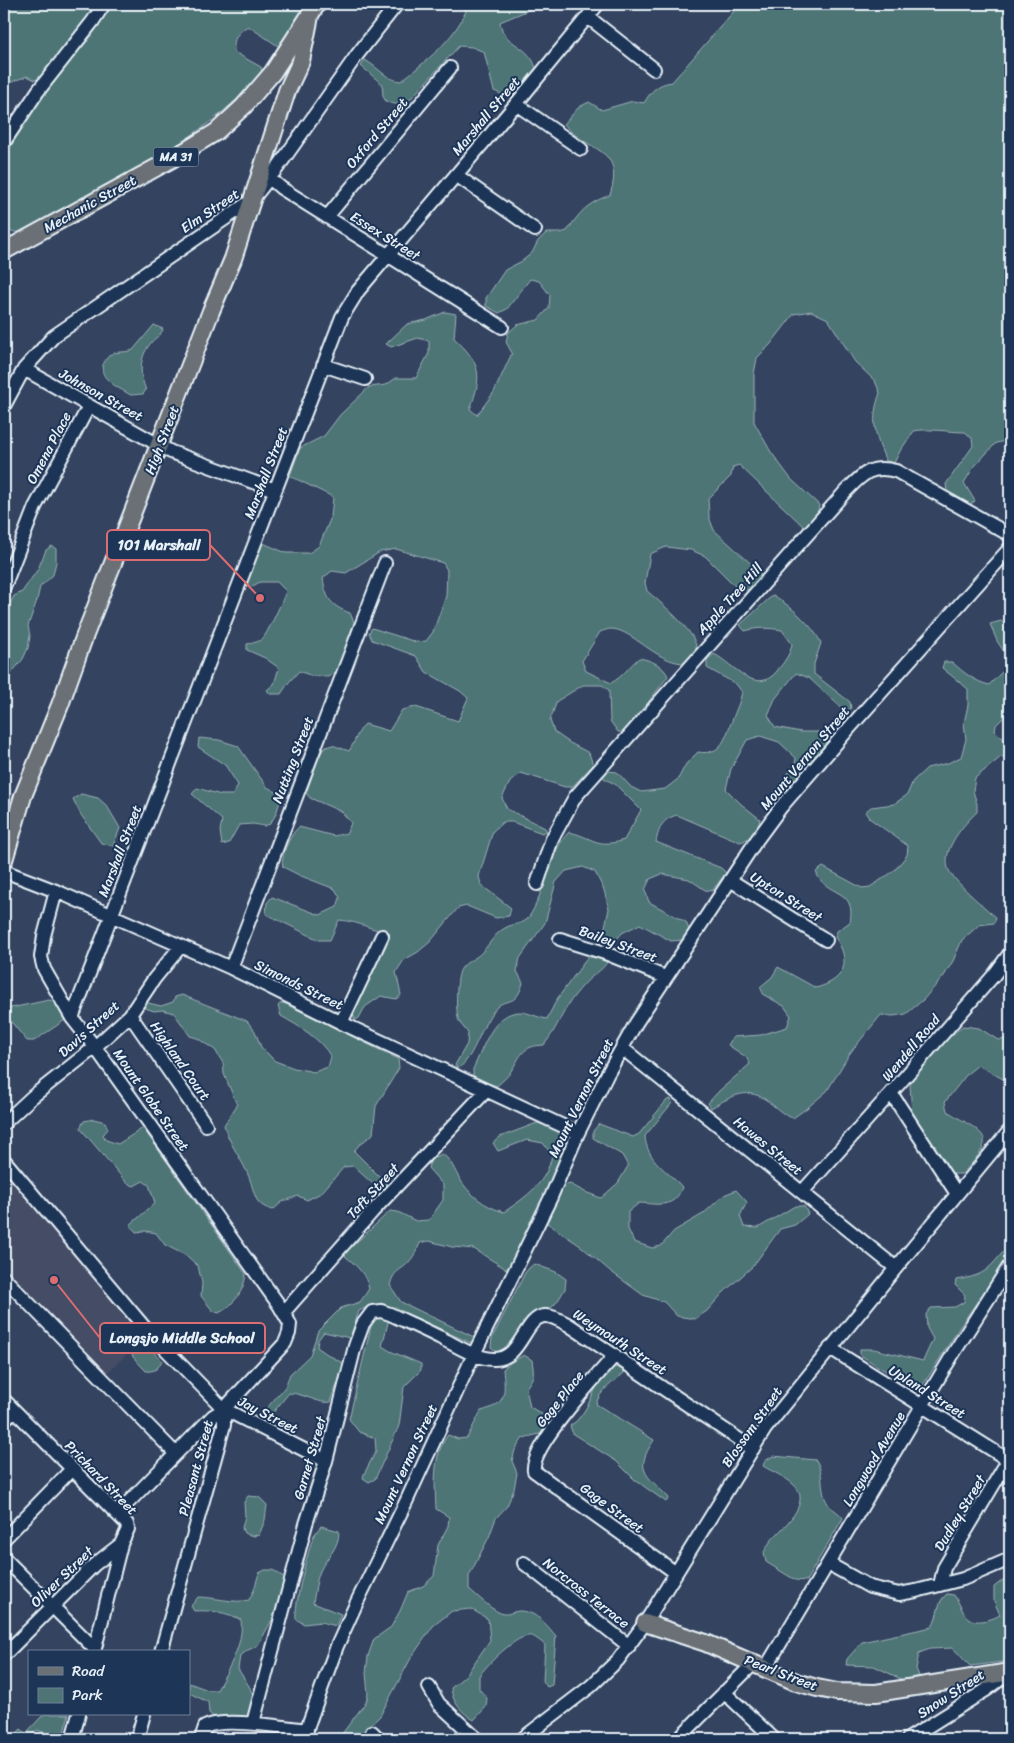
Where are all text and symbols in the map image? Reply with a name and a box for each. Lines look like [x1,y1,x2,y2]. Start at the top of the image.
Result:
street label: Marshall Street [445,71,527,161]
street label: Oxford Street [339,92,415,174]
road number: MA 31 [154,148,198,166]
street label: Mechanic Street [39,168,141,240]
street label: Elm Street [175,182,245,240]
street label: Essex Street [345,204,426,268]
street label: Johnson Street [53,361,148,429]
street label: High Street [137,402,187,478]
street label: Omena Place [19,407,79,489]
street label: Marshall Street [237,423,295,523]
callout: 101 Marshall [107,530,210,560]
text: 101 Marshall [117,532,201,558]
street label: Apple Tree Hill [690,556,770,642]
street label: Mount Vernon Street [754,700,856,816]
street label: Nutting Street [265,713,321,807]
street label: Marshall Street [91,801,149,901]
street label: Upton Street [745,865,828,930]
street label: Bailey Street [575,918,661,970]
street label: Simonds Street [250,953,348,1017]
street label: Davis Street [52,994,126,1064]
street label: Wendell Road [875,1007,948,1087]
street label: Highland Court [143,1016,217,1106]
street label: Mount Vernon Street [541,1034,621,1162]
street label: Mount Globe Street [106,1043,196,1157]
street label: Hawes Street [727,1110,809,1182]
street label: Taft Street [340,1156,407,1225]
street label: Weymouth Street [568,1302,672,1382]
callout: Longsjo Middle School [100,1323,265,1353]
text: Longsjo Middle School [110,1325,255,1351]
street label: Upland Street [883,1358,971,1426]
street label: Gage Place [529,1365,591,1433]
street label: Blossom Street [715,1381,789,1473]
street label: Jay Street [232,1389,303,1441]
street label: Mount Vernon Street [367,1400,445,1528]
street label: Longwood Avenue [836,1406,913,1512]
street label: Garnet Street [286,1412,334,1503]
street label: Pleasant Street [171,1417,221,1519]
street label: Prichard Street [58,1434,144,1522]
street label: Dudley Street [927,1469,993,1556]
street label: Gage Street [575,1476,649,1540]
street label: Oliver Street [24,1539,101,1614]
street label: Norcross Terrace [537,1551,635,1635]
street label: Pearl Street [741,1648,821,1698]
legend [28,1650,190,1716]
text: Road [72,1658,105,1684]
street label: Snow Street [912,1663,990,1725]
text: Park [72,1682,103,1708]

